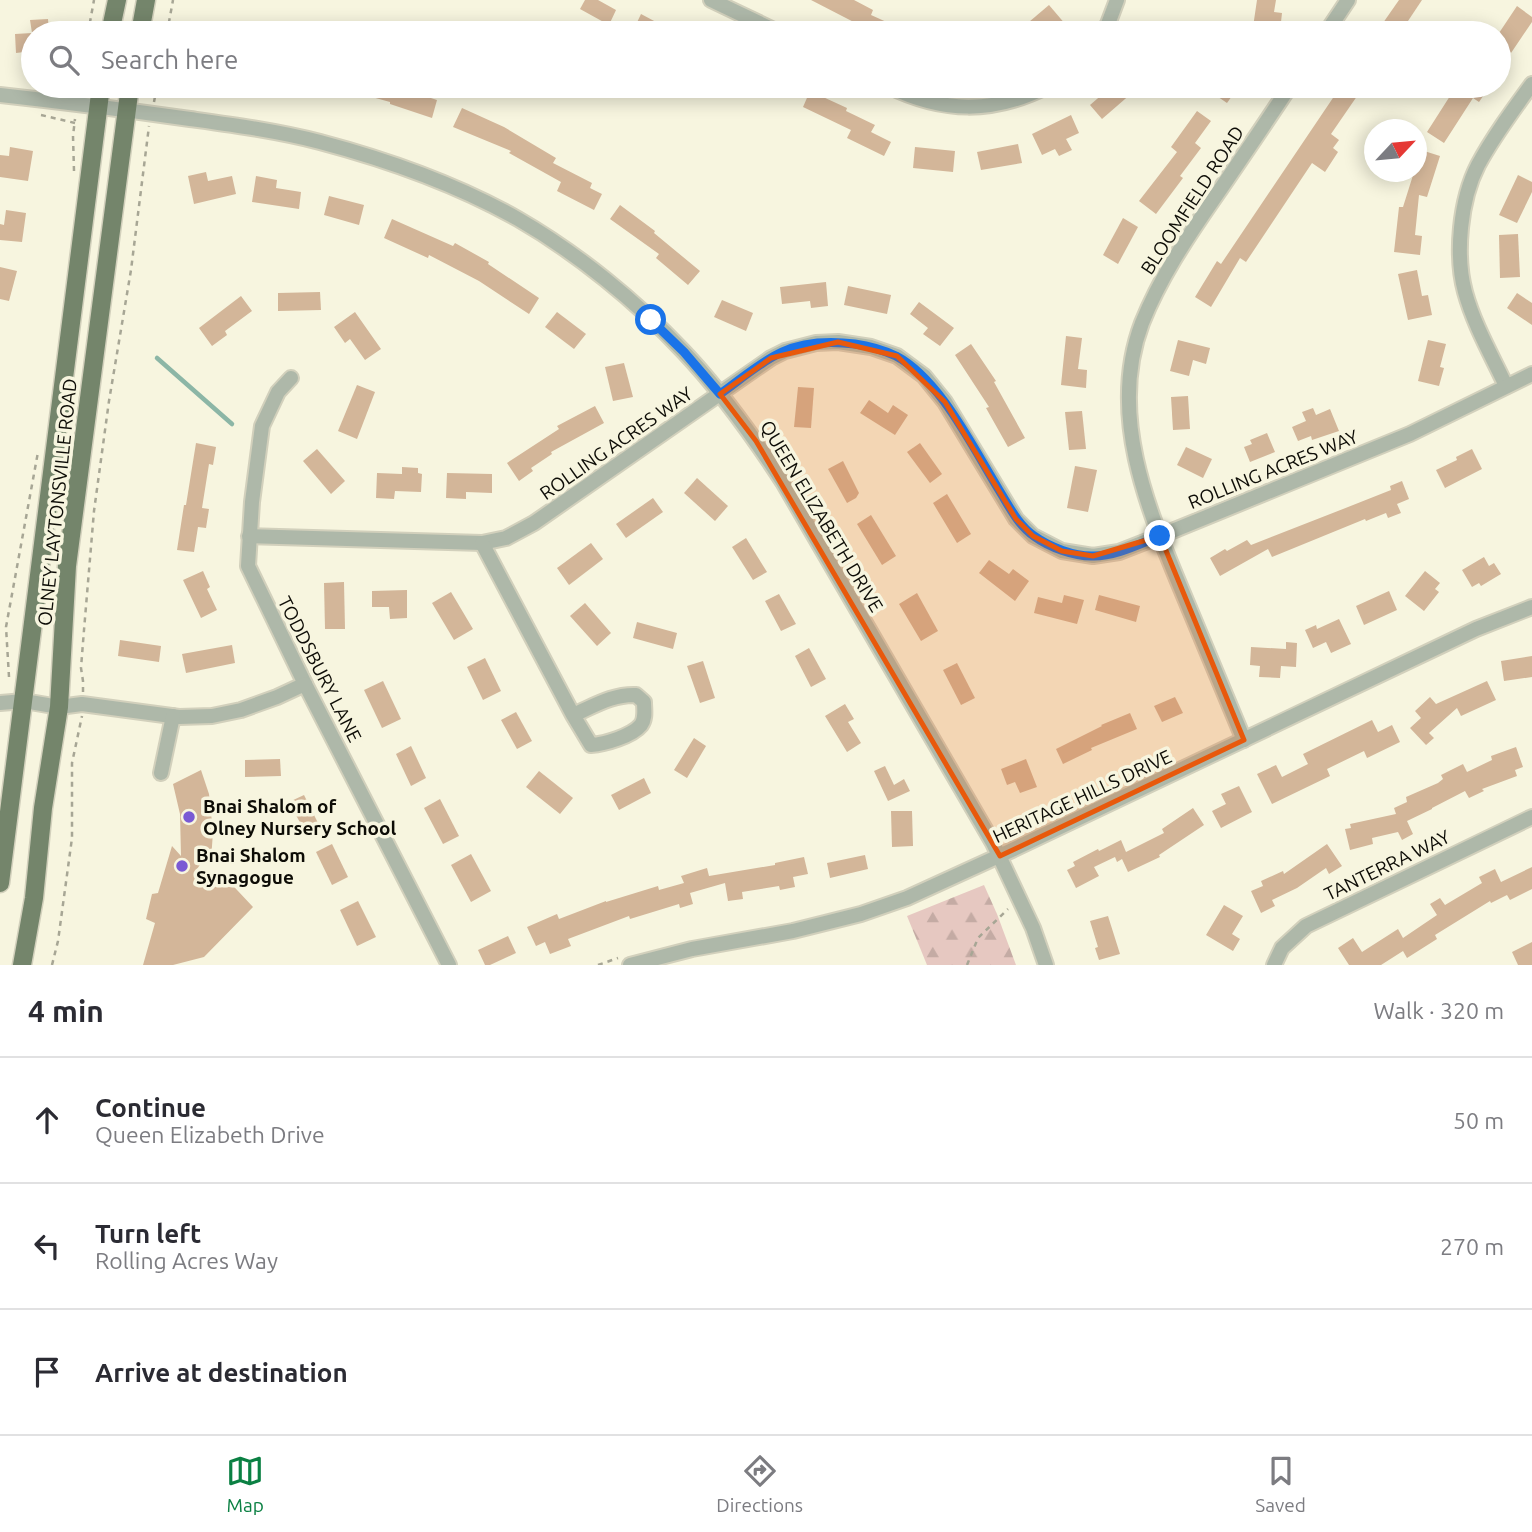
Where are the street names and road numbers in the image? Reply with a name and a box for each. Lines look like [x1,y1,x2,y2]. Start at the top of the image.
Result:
street label: BLOOMFIELD ROAD [1136,122,1248,278]
street label: OLNEY LAYTONSVILLE ROAD [33,377,81,627]
street label: ROLLING ACRES WAY [535,382,697,504]
street label: QUEEN ELIZABETH DRIVE [756,416,888,616]
street label: ROLLING ACRES WAY [1185,425,1361,513]
street label: TODDSBURY LANE [274,592,366,746]
street label: HERITAGE HILLS DRIVE [989,745,1175,847]
street label: TANTERRA WAY [1321,825,1453,905]

